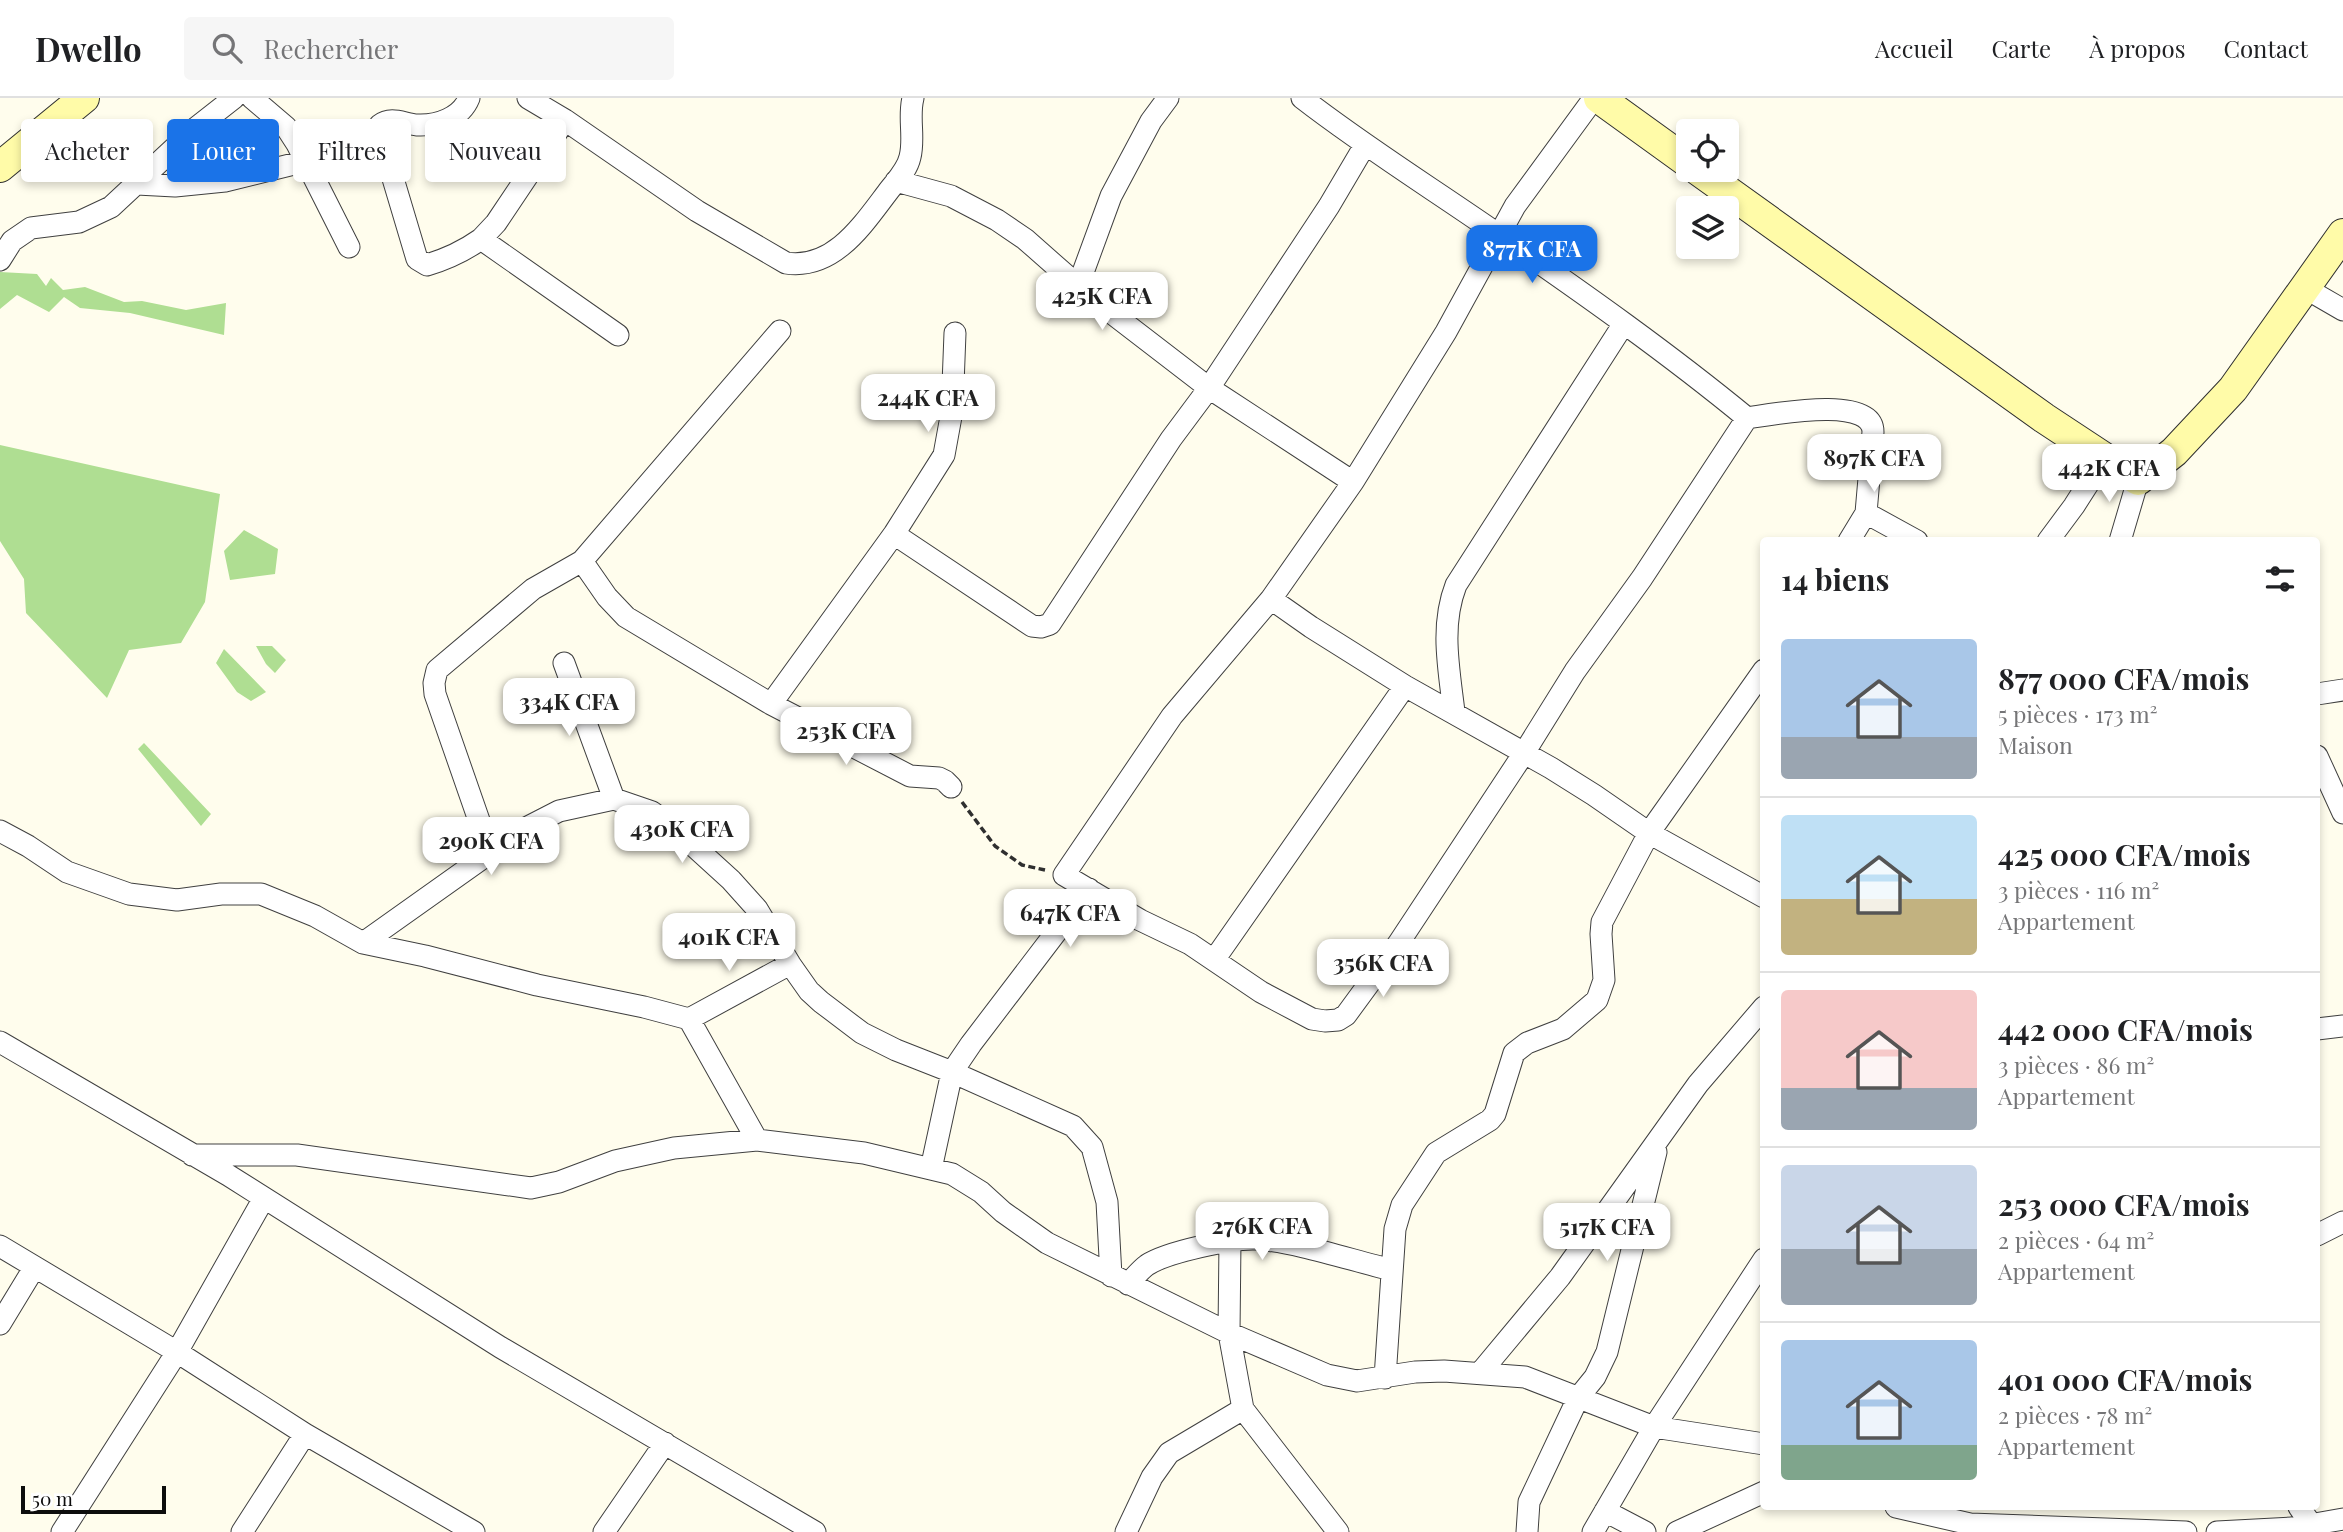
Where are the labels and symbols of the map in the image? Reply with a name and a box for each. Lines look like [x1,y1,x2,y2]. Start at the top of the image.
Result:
pin: 877K CFA [1460,226,1604,285]
pin: 425K CFA [1030,272,1174,332]
pin: 244K CFA [856,374,1000,434]
pin: 897K CFA [1802,434,1946,494]
pin: 442K CFA [2037,444,2181,504]
pin: 334K CFA [497,678,641,738]
pin: 253K CFA [774,708,918,767]
pin: 430K CFA [610,806,754,865]
pin: 290K CFA [419,818,563,877]
pin: 647K CFA [998,890,1142,949]
pin: 401K CFA [657,914,801,973]
pin: 356K CFA [1311,940,1455,999]
pin: 276K CFA [1190,1202,1334,1262]
pin: 517K CFA [1535,1204,1679,1263]
scale bar [21,1483,166,1515]

